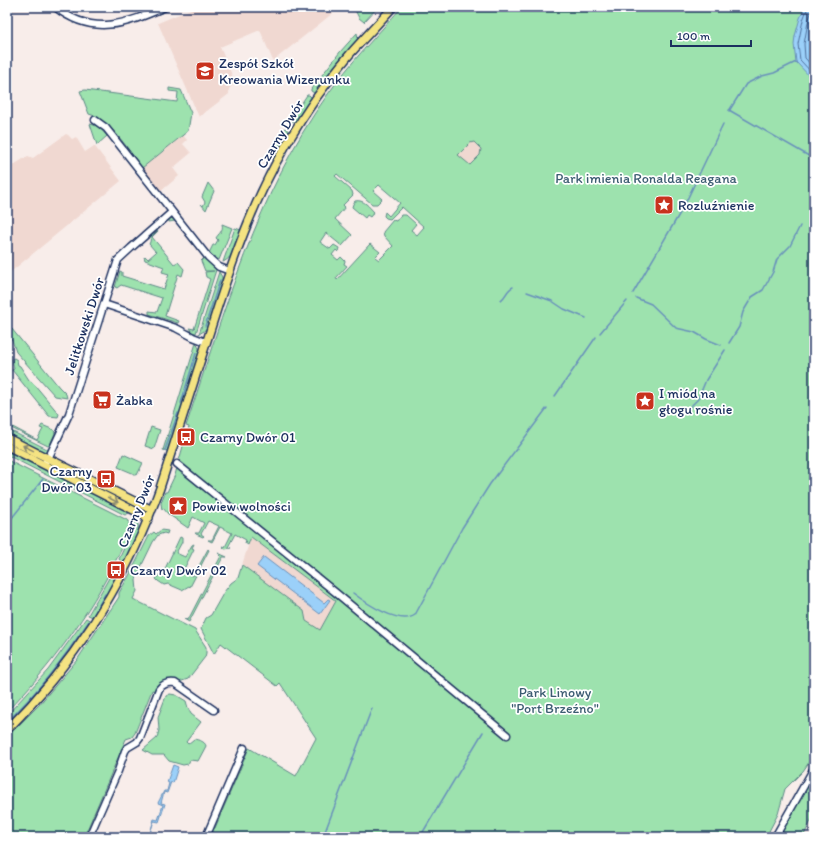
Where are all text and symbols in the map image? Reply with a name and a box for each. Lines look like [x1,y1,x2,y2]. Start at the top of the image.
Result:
scale bar [671,22,751,48]
text: 100 m [677,29,710,43]
place label: Zespół Szkół Kreowania Wizerunku [219,55,350,88]
school or university icon: Zespół Szkół Kreowania Wizerunku [194,60,216,82]
street label: Czarny Dwór [253,96,308,172]
park label: Park imienia Ronalda Reagana [555,170,738,187]
place icon: Rozluźnienie [653,194,675,216]
place label: Rozluźnienie [678,197,755,214]
street label: Jelitkowski Dwór [61,275,108,377]
place label: I miód na głogu rośnie [659,385,733,418]
supermarket icon: Żabka [91,389,113,411]
place icon: I miód na głogu rośnie [634,390,656,412]
place label: Żabka [116,392,153,409]
bus stop icon: Czarny Dwór 01 [175,426,197,448]
place label: Czarny Dwór 01 [200,429,296,446]
one-way arrow [22,444,34,452]
place label: Czarny Dwór 03 [41,463,92,496]
bus stop icon: Czarny Dwór 03 [95,468,117,490]
street label: Czarny Dwór [114,472,159,550]
place icon: Powiew wolności [167,495,189,517]
one-way arrow [107,496,119,504]
place label: Powiew wolności [192,498,291,515]
bus stop icon: Czarny Dwór 02 [105,559,127,581]
place label: Czarny Dwór 02 [130,562,227,579]
park label: Park Linowy "Port Brzeźno" [511,684,599,717]

